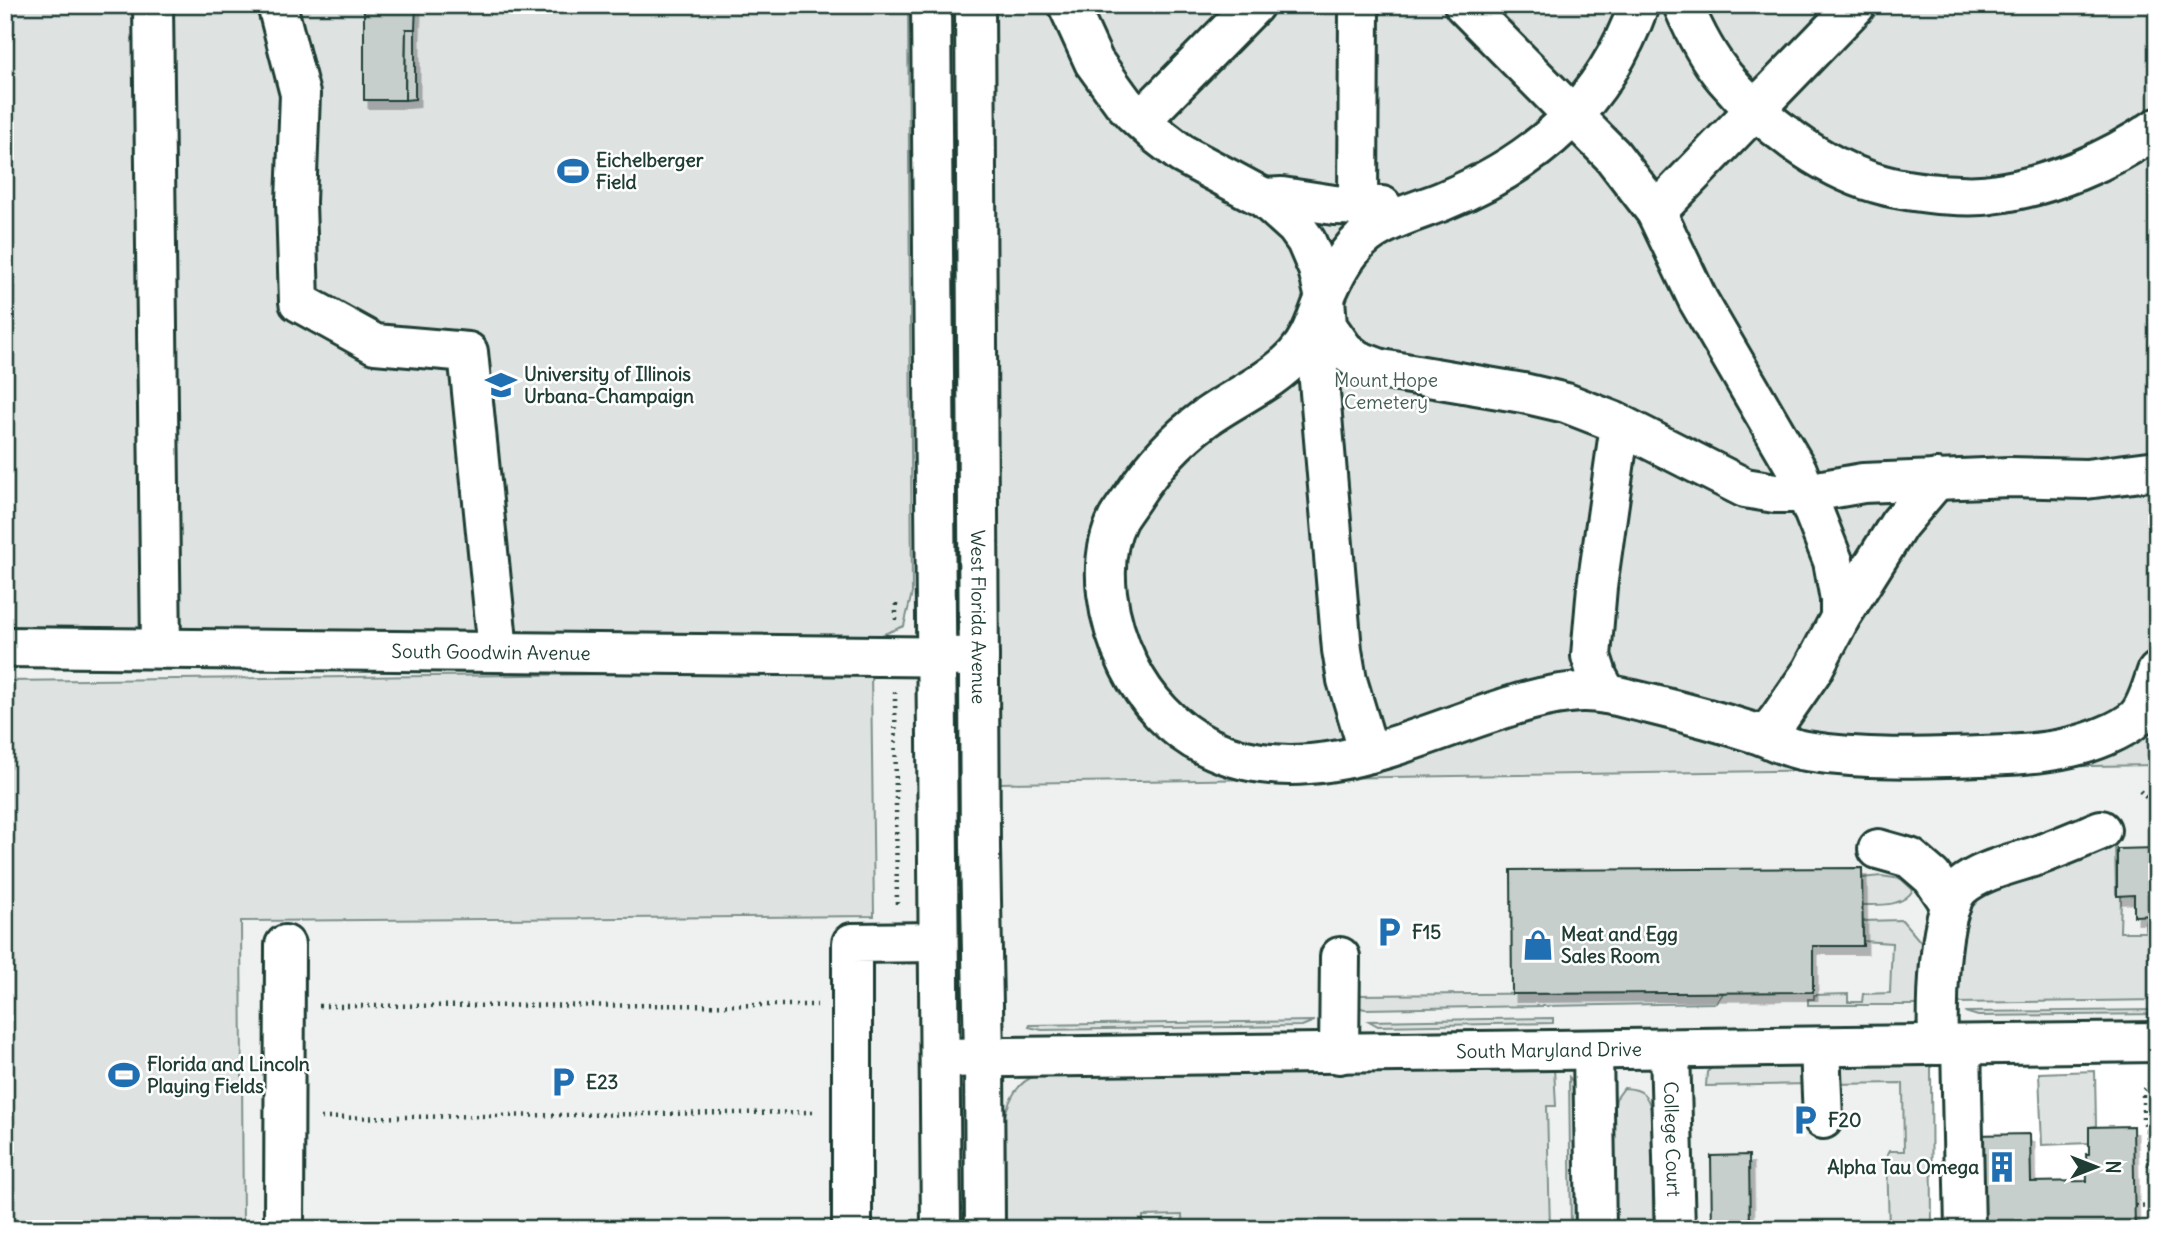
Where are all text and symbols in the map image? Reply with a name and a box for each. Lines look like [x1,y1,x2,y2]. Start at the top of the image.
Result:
place label: Eichelberger Field [596,148,704,194]
sports icon: Eichelberger Field [556,154,590,188]
place label: University of Illinois Urbana-Champaign [524,362,694,408]
school or university icon: University of Illinois Urbana-Champaign [484,368,518,402]
park label: Mount Hope Cemetery [1334,368,1438,414]
street label: West Florida Avenue [966,530,991,704]
street label: South Goodwin Avenue [391,639,591,665]
parking icon: F15 [1372,915,1406,949]
place label: F15 [1412,920,1441,944]
place label: Meat and Egg Sales Room [1561,922,1678,968]
shop icon: Meat and Egg Sales Room [1521,928,1555,962]
street label: South Maryland Drive [1456,1037,1642,1063]
place label: Florida and Lincoln Playing Fields [147,1052,310,1098]
sports icon: Florida and Lincoln Playing Fields [107,1058,141,1092]
parking icon: E23 [546,1065,580,1099]
place label: E23 [586,1070,618,1094]
street label: College Court [1659,1081,1686,1197]
parking icon: F20 [1788,1103,1822,1137]
place label: F20 [1828,1108,1861,1132]
north arrow [2060,1132,2130,1202]
building icon: Alpha Tau Omega [1985,1150,2019,1184]
place label: Alpha Tau Omega [1827,1155,1979,1179]
text: N [2101,1160,2125,1174]

